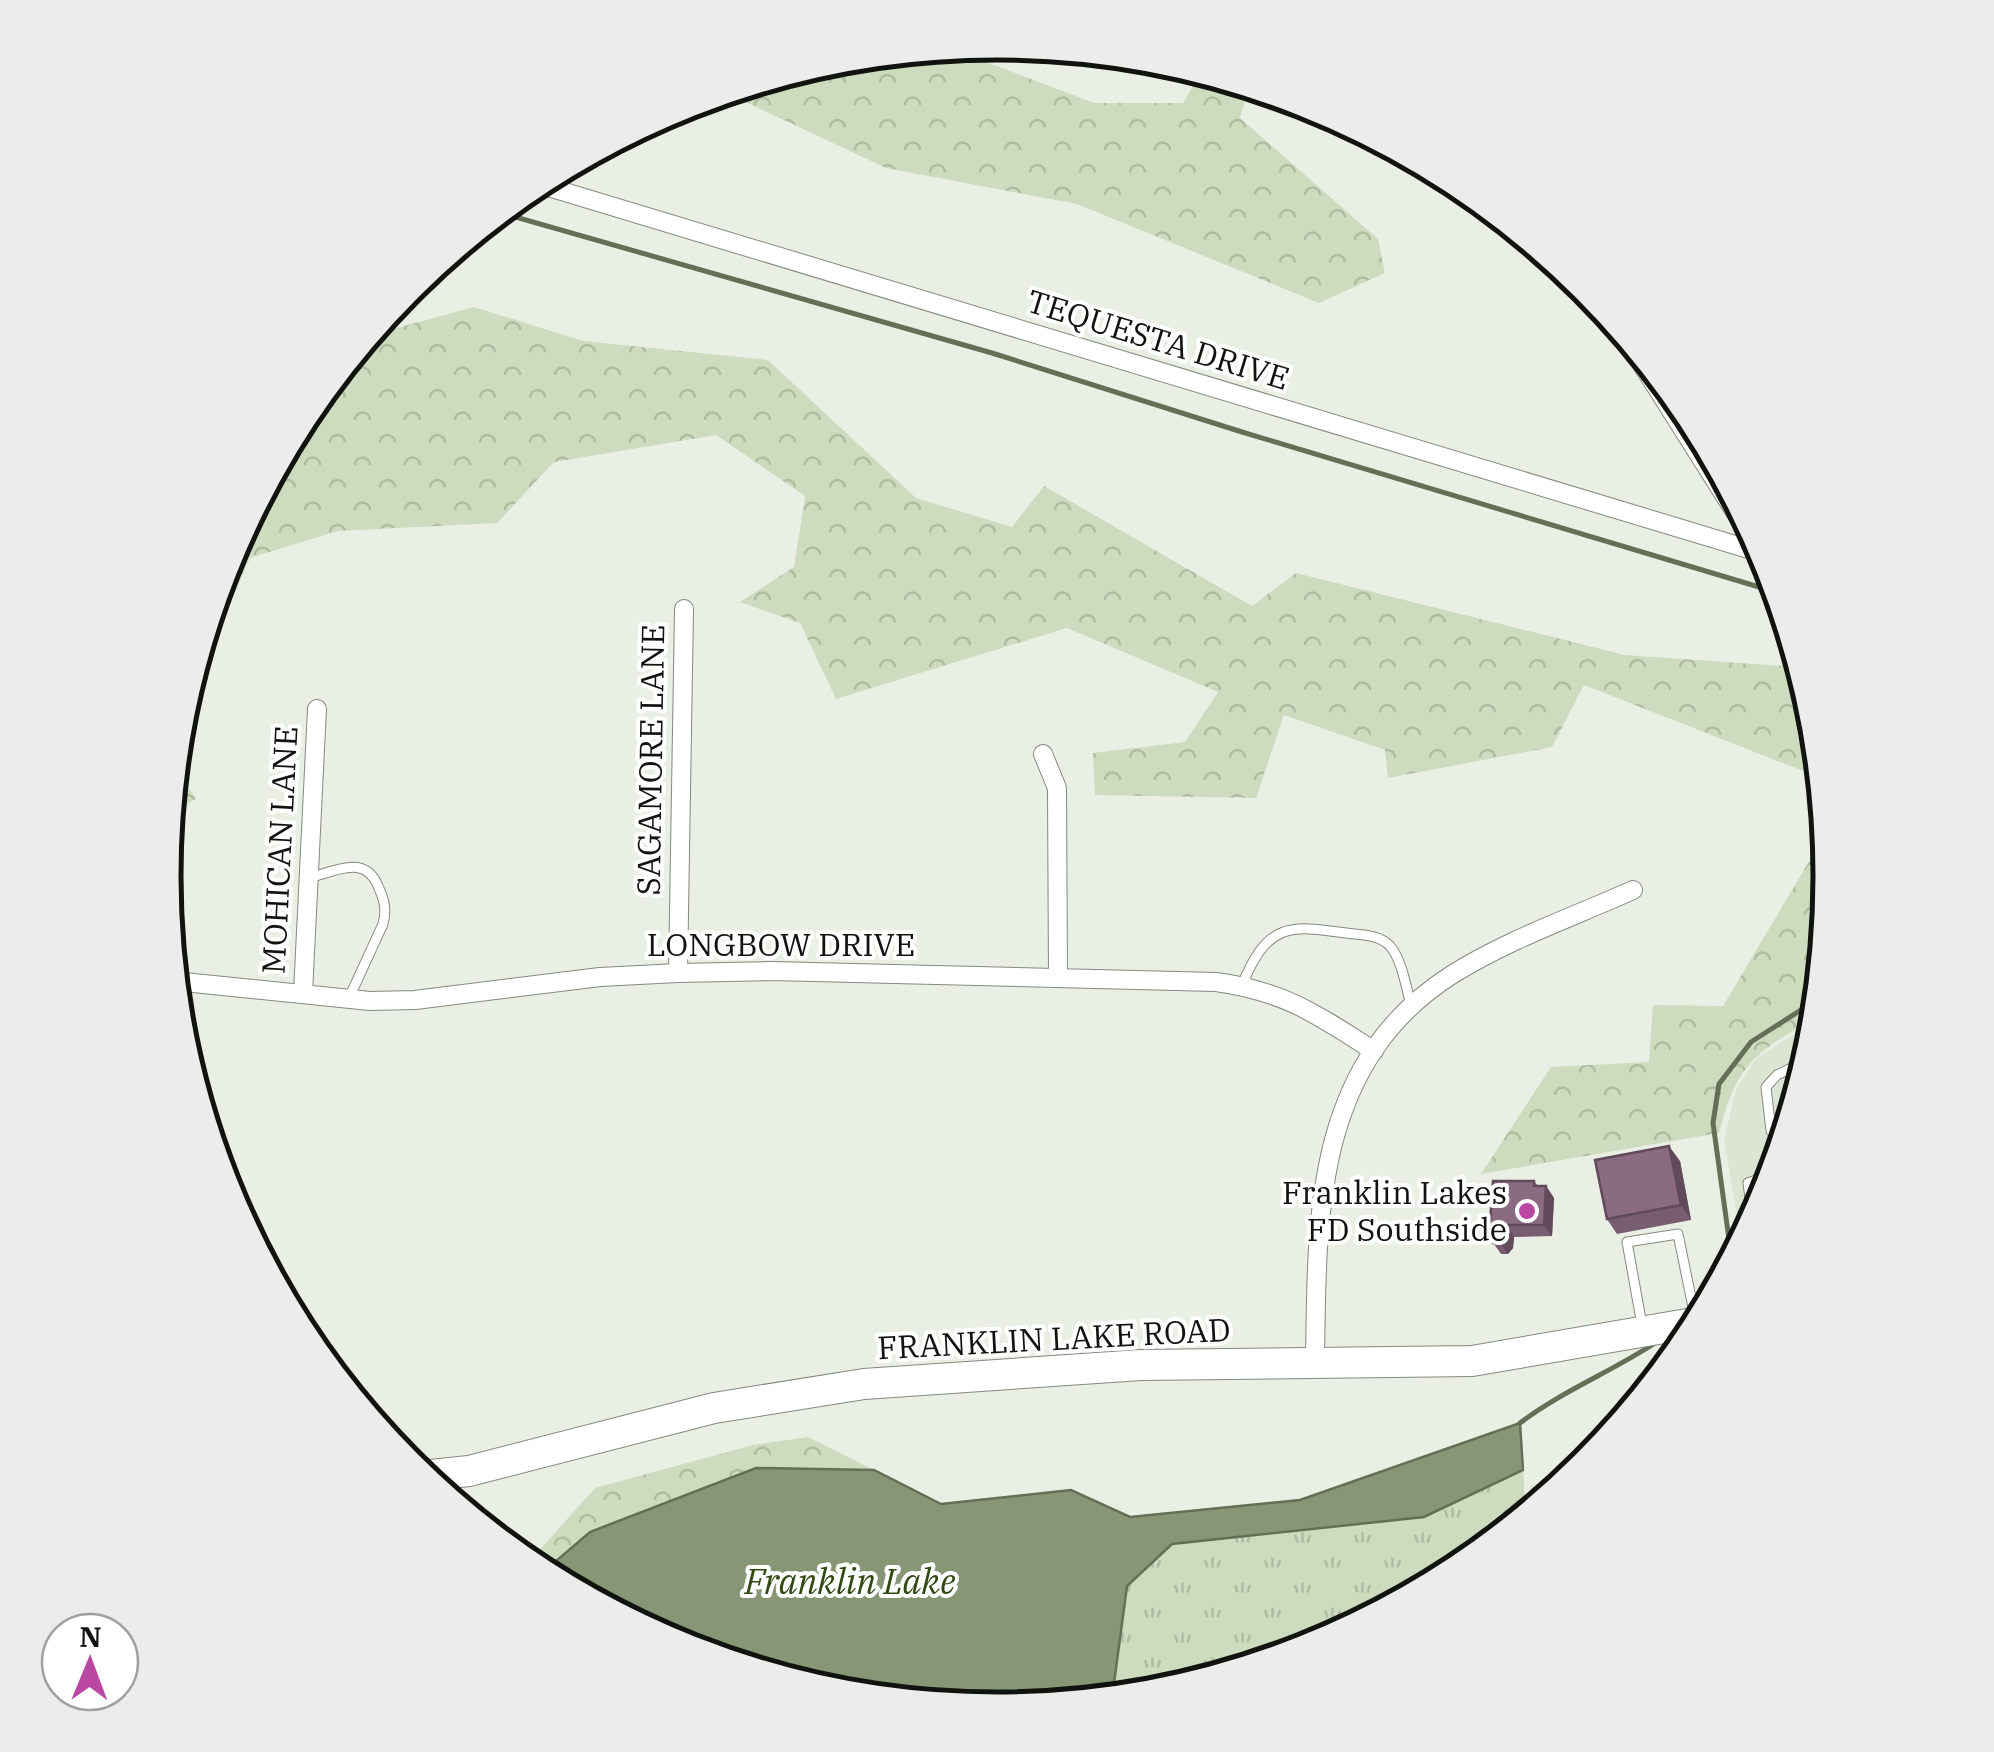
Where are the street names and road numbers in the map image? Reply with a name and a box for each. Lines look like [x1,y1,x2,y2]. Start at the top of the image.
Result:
street label: TEQUESTA DRIVE [1022,279,1295,399]
street label: SAGAMORE LANE [627,624,673,896]
street label: MOHICAN LANE [252,725,306,975]
street label: LONGBOW DRIVE [647,923,915,965]
street label: FRANKLIN LAKE ROAD [876,1308,1232,1368]

